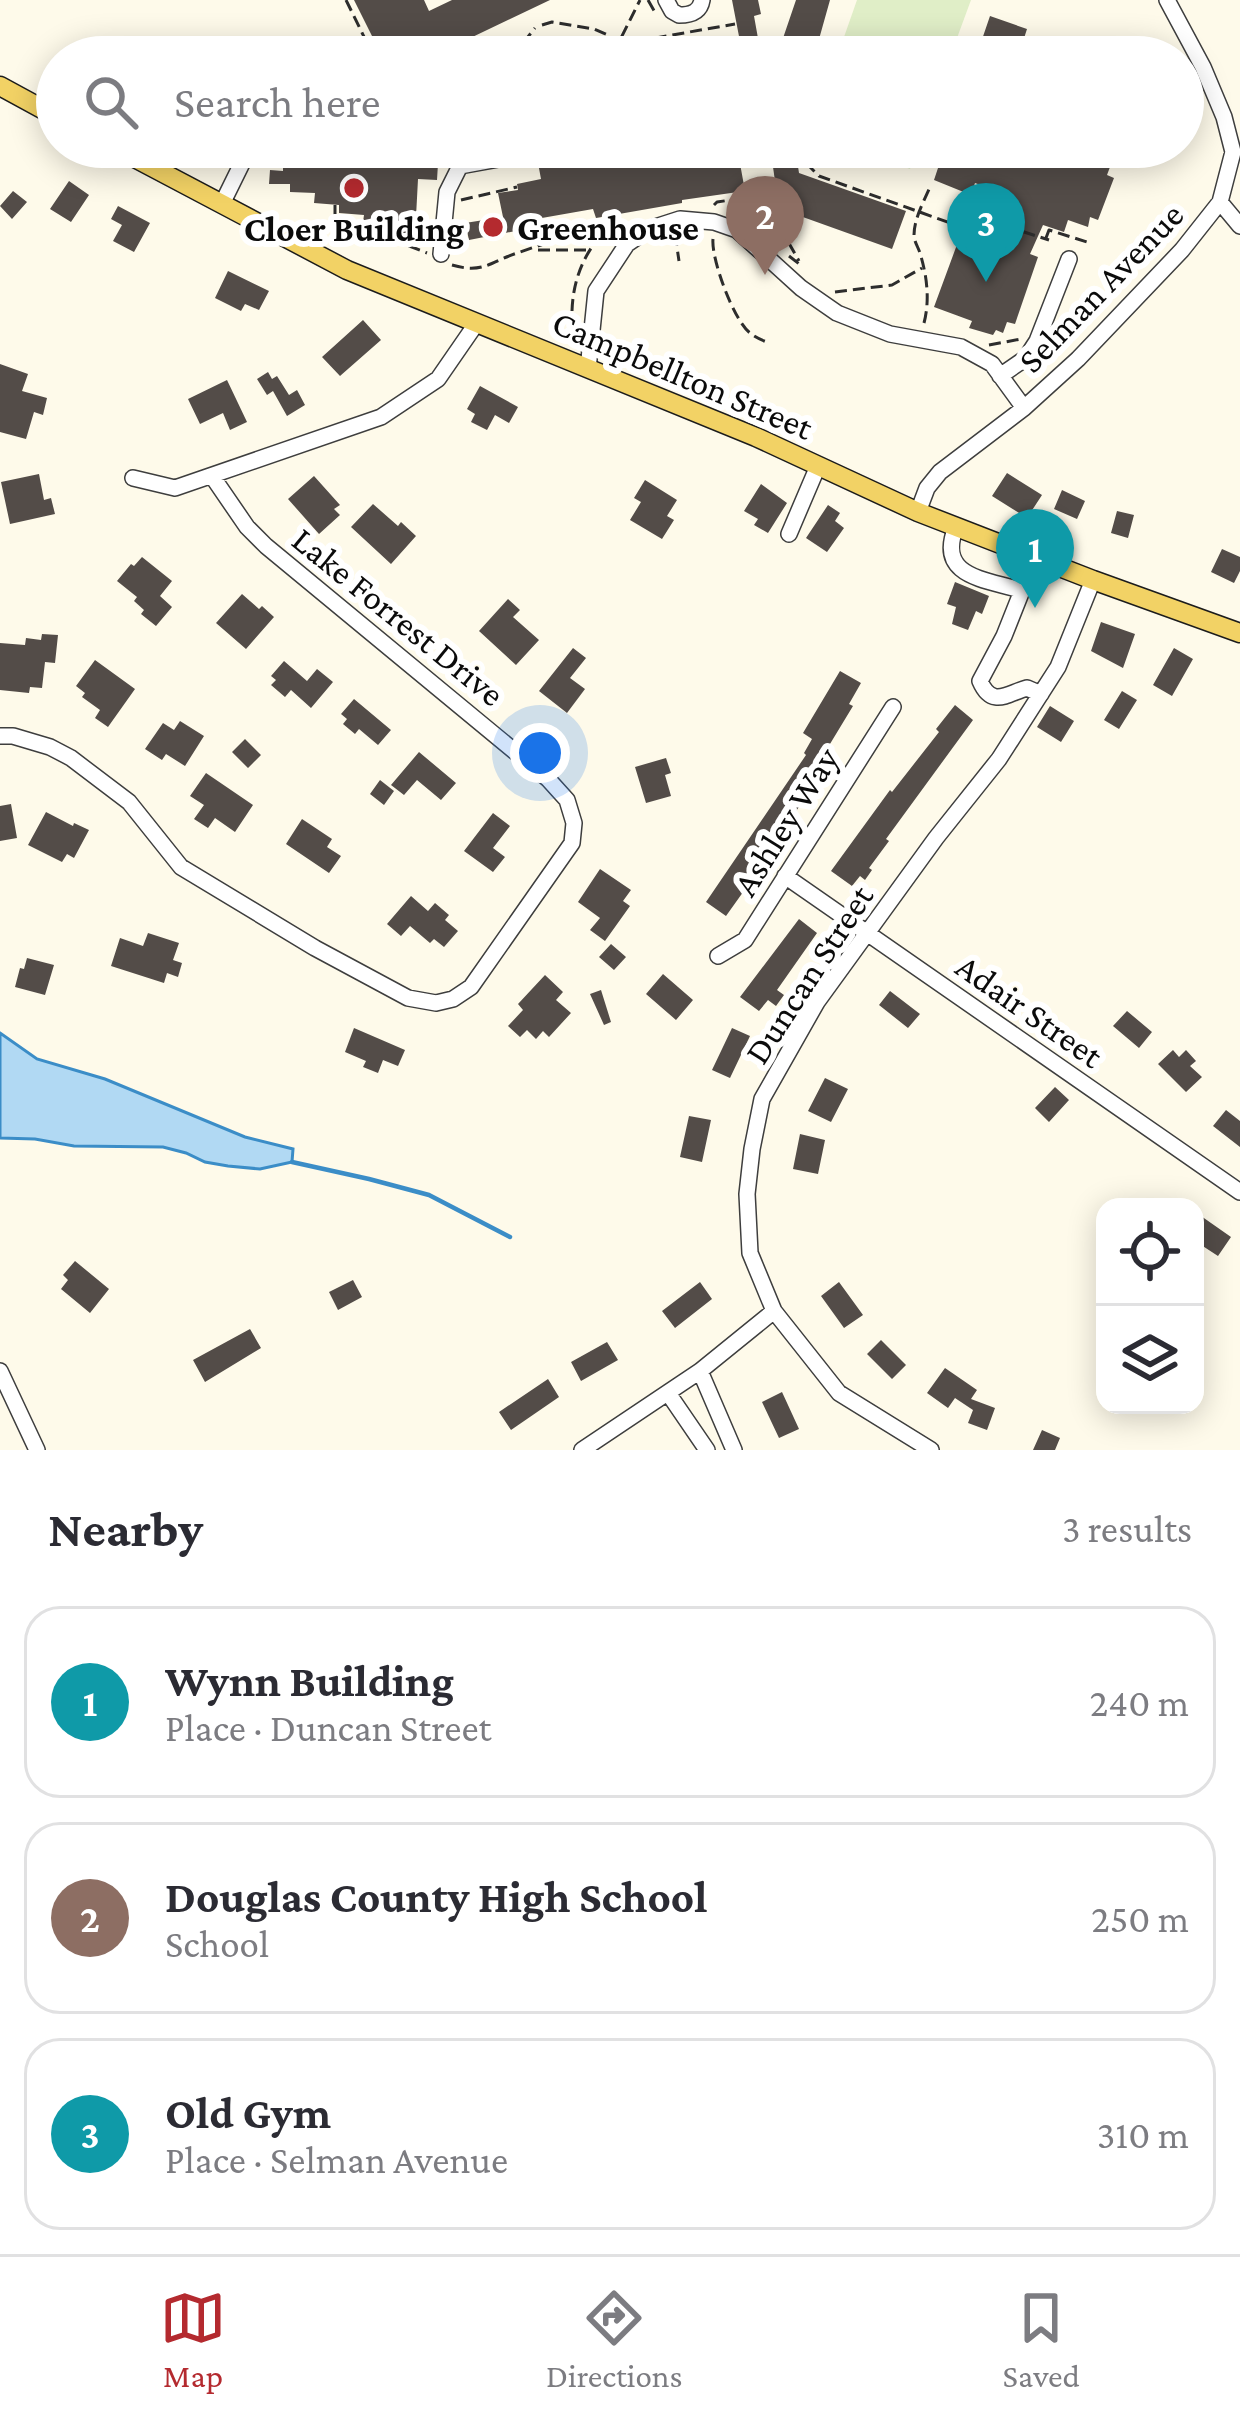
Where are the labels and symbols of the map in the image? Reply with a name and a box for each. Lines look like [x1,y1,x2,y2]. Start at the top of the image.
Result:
marker: Cloer Building [341,175,367,201]
pin: 2 [726,176,804,275]
pin: 3 [947,183,1025,282]
street label: Selman Avenue [1010,195,1191,381]
place label: Greenhouse [517,208,699,248]
place label: Cloer Building [244,209,464,249]
marker: Greenhouse [480,214,506,240]
street label: Campbellton Street [547,302,820,448]
pin: 1 [996,509,1074,608]
street label: Lake Forrest Drive [284,519,512,714]
your location [510,723,570,783]
street label: Ashley Way [725,740,847,903]
street label: Duncan Street [736,877,882,1071]
street label: Adair Street [949,946,1111,1076]

